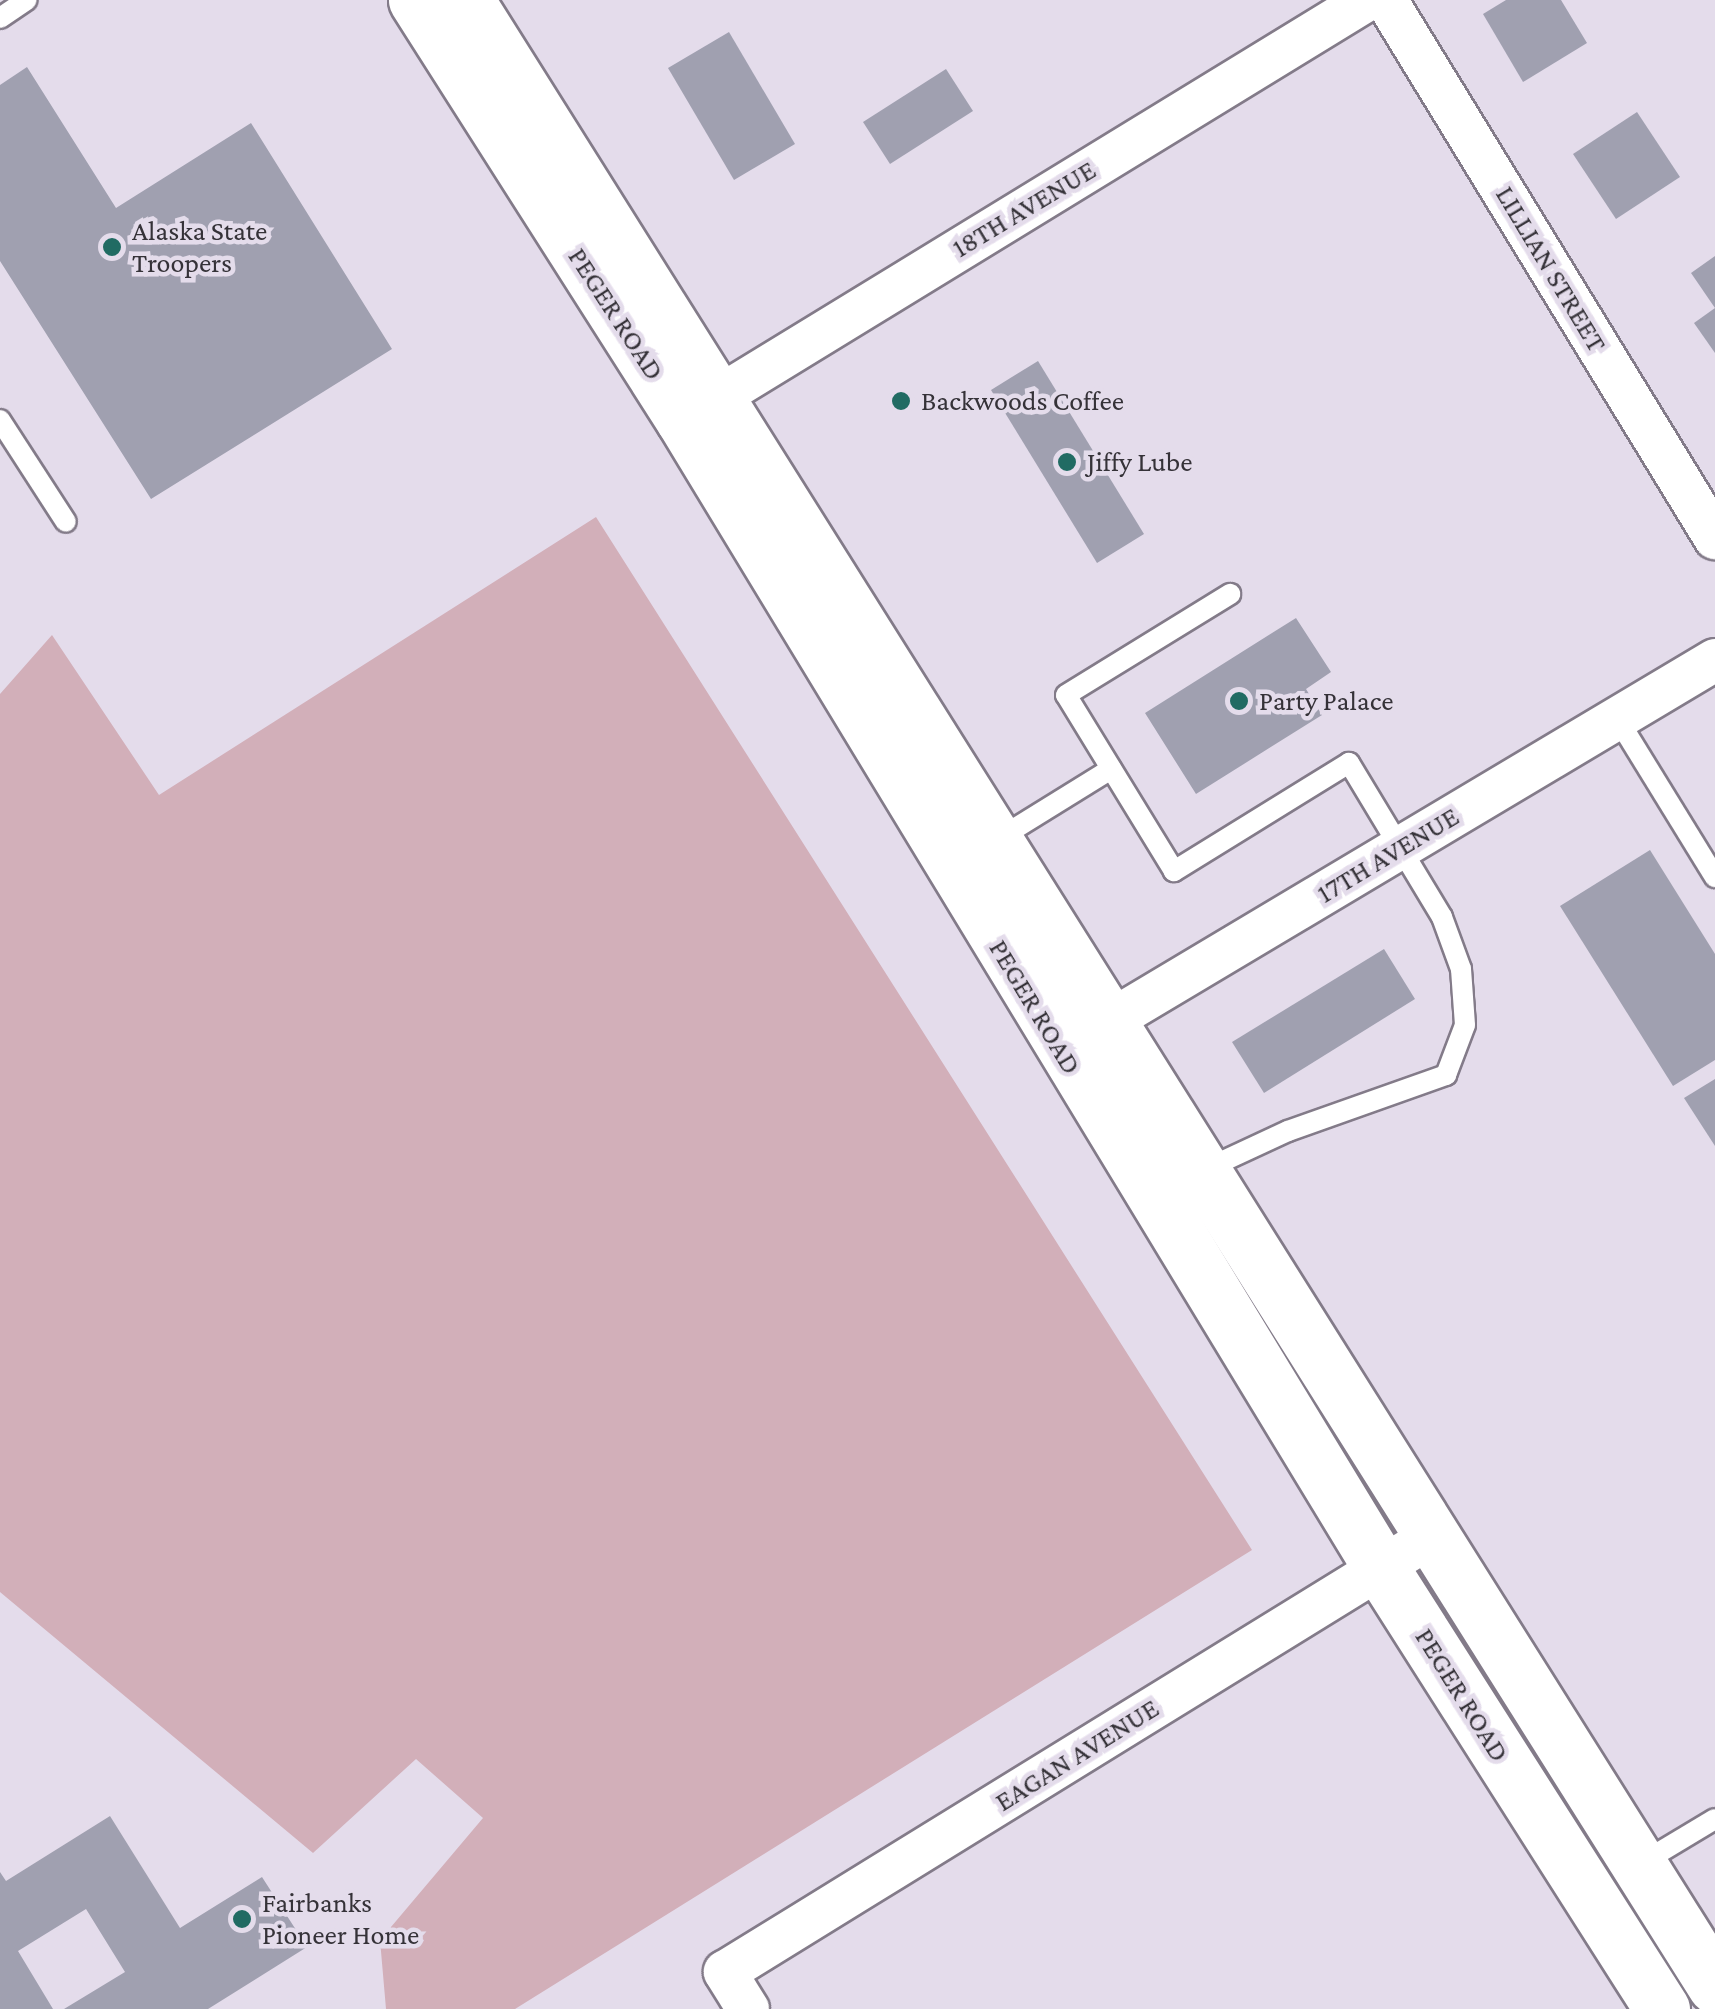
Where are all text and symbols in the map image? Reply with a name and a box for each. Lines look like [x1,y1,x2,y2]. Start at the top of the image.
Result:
street label: 18TH AVENUE [946,153,1102,265]
street label: LILLIAN STREET [1488,180,1614,358]
place label: Alaska State Troopers [132,214,267,280]
marker: Alaska State Troopers [101,236,123,258]
street label: PEGER ROAD [561,241,671,387]
place label: Backwoods Coffee [921,384,1124,418]
marker: Backwoods Coffee [890,390,912,412]
place label: Jiffy Lube [1087,445,1192,479]
marker: Jiffy Lube [1056,451,1078,473]
place label: Party Palace [1259,684,1394,718]
marker: Party Palace [1228,690,1250,712]
street label: 17TH AVENUE [1311,800,1465,910]
street label: PEGER ROAD [982,934,1088,1080]
street label: PEGER ROAD [1408,1622,1516,1768]
street label: EAGAN AVENUE [989,1691,1165,1819]
place label: Fairbanks Pioneer Home [262,1886,419,1952]
marker: Fairbanks Pioneer Home [231,1908,253,1930]

